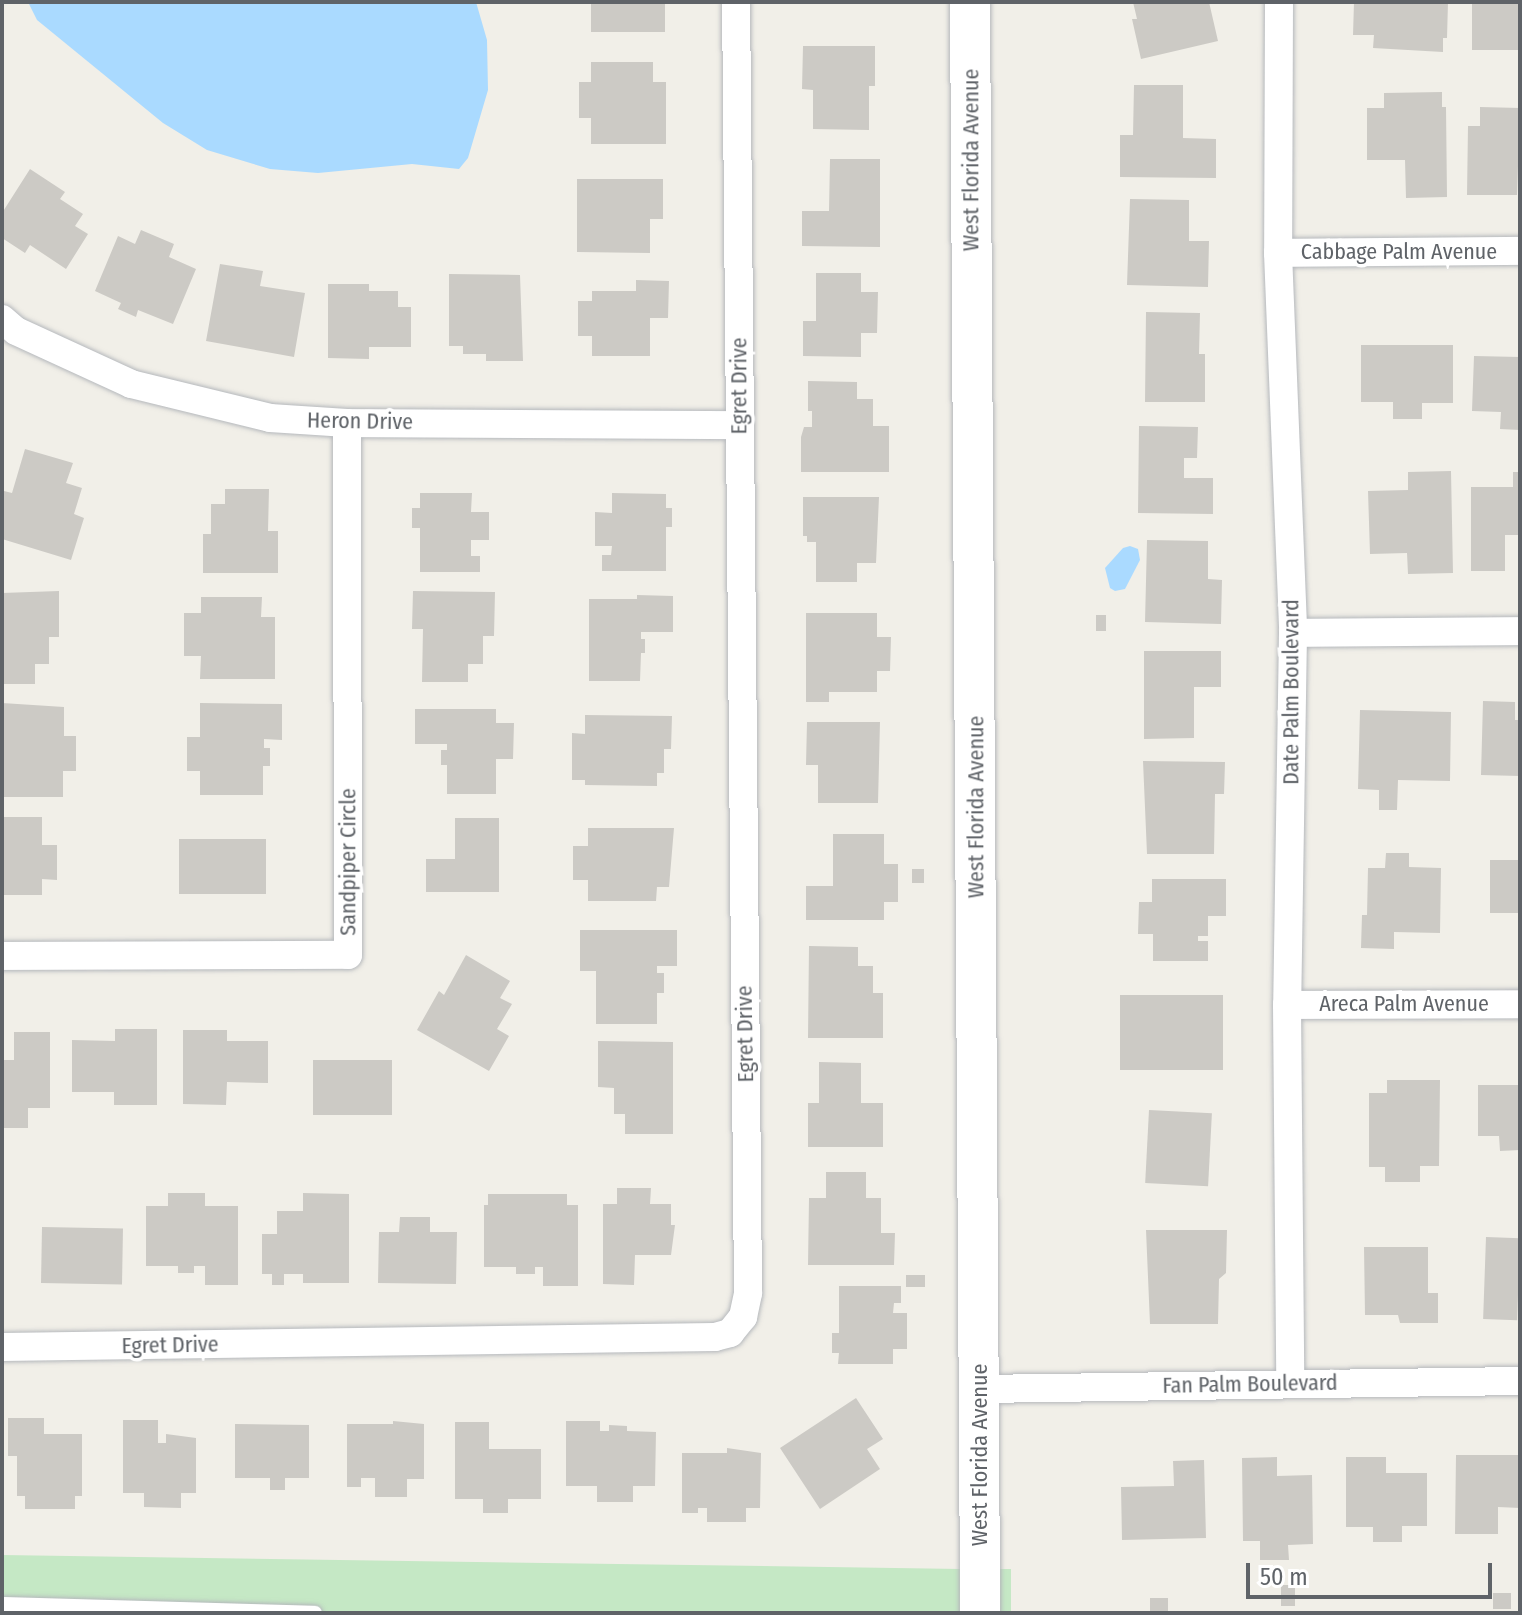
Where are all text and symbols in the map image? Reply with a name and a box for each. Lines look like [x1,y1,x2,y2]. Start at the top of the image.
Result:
street label: West Florida Avenue [958,69,984,251]
street label: Cabbage Palm Avenue [1301,239,1497,265]
street label: Egret Drive [726,337,752,435]
street label: Heron Drive [307,407,413,435]
street label: Date Palm Boulevard [1278,599,1304,785]
street label: West Florida Avenue [963,716,989,898]
street label: Sandpiper Circle [335,788,361,936]
street label: Egret Drive [731,985,759,1083]
street label: Areca Palm Avenue [1319,991,1489,1017]
street label: Egret Drive [121,1331,219,1359]
street label: West Florida Avenue [967,1364,993,1546]
street label: Fan Palm Boulevard [1162,1369,1338,1399]
scale bar [1250,1547,1496,1597]
text: 50 m [1260,1563,1308,1591]

